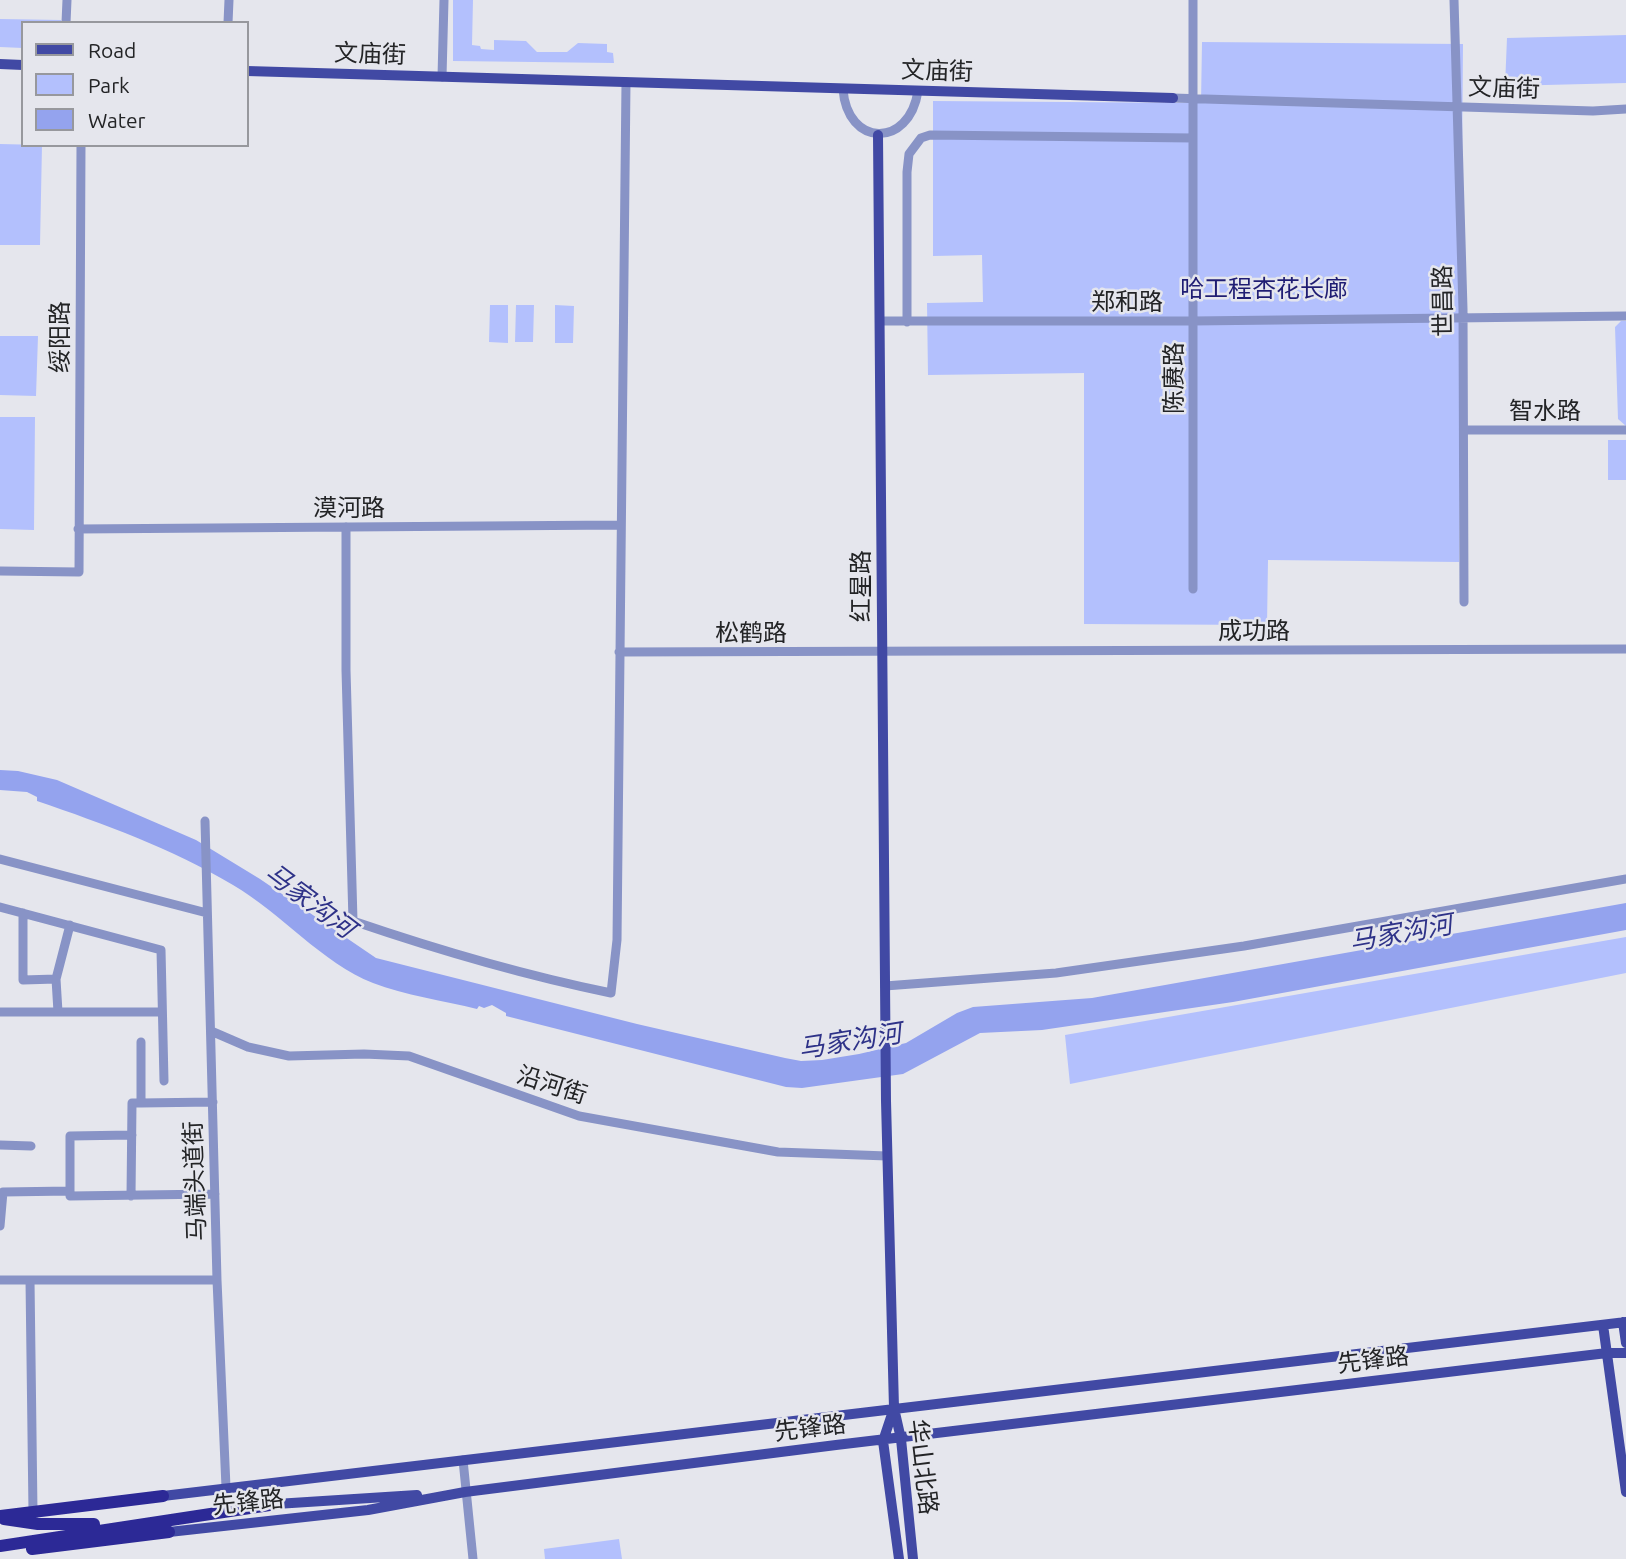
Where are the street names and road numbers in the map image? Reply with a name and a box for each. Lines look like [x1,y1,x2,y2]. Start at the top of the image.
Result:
street label: 文庙街 [334,38,406,70]
street label: 文庙街 [901,55,973,87]
street label: 文庙街 [1468,72,1540,104]
street label: 世昌路 [1428,265,1458,337]
street label: 郑和路 [1091,288,1163,316]
street label: 绥阳路 [46,301,74,373]
street label: 陈赓路 [1160,342,1188,414]
street label: 智水路 [1509,397,1581,425]
street label: 漠河路 [313,494,385,522]
street label: 红星路 [847,550,875,622]
street label: 成功路 [1218,617,1290,645]
street label: 松鹤路 [715,619,787,647]
street label: 沿河街 [513,1060,591,1110]
street label: 马端头道街 [179,1121,211,1241]
street label: 先锋路 [1336,1341,1410,1379]
street label: 先锋路 [773,1409,847,1447]
street label: 华山北路 [903,1418,943,1516]
street label: 先锋路 [211,1484,285,1520]

